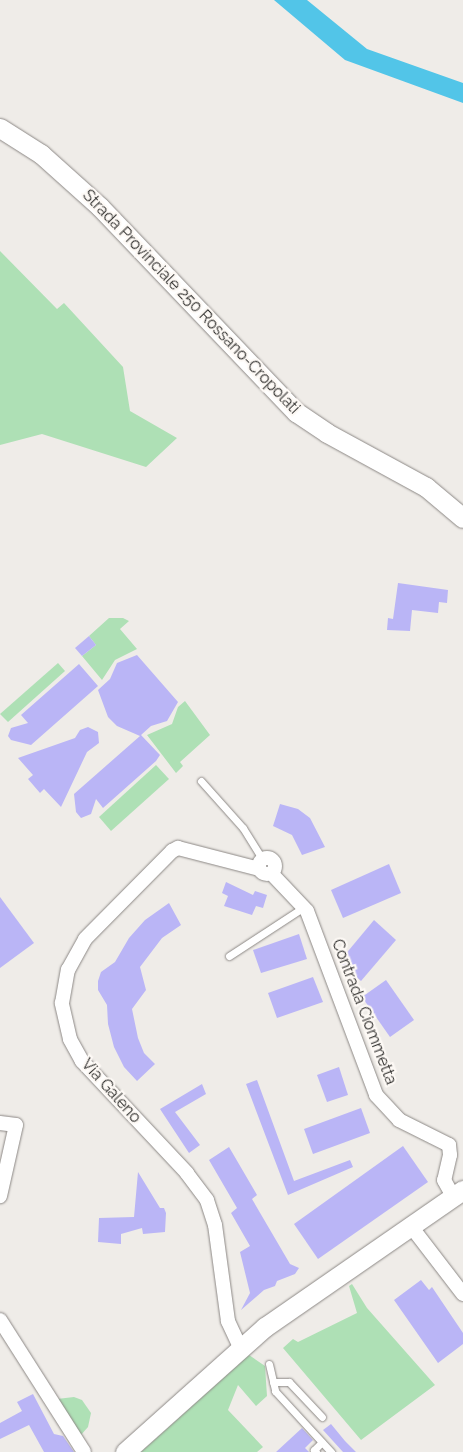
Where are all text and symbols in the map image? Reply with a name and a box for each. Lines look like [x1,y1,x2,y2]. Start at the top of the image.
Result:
street label: Strada Provinciale 250 Rossano-Cropolati [78,186,304,418]
street label: Contrada Ciommetta [327,937,401,1087]
street label: Via Galeno [77,1055,145,1127]

